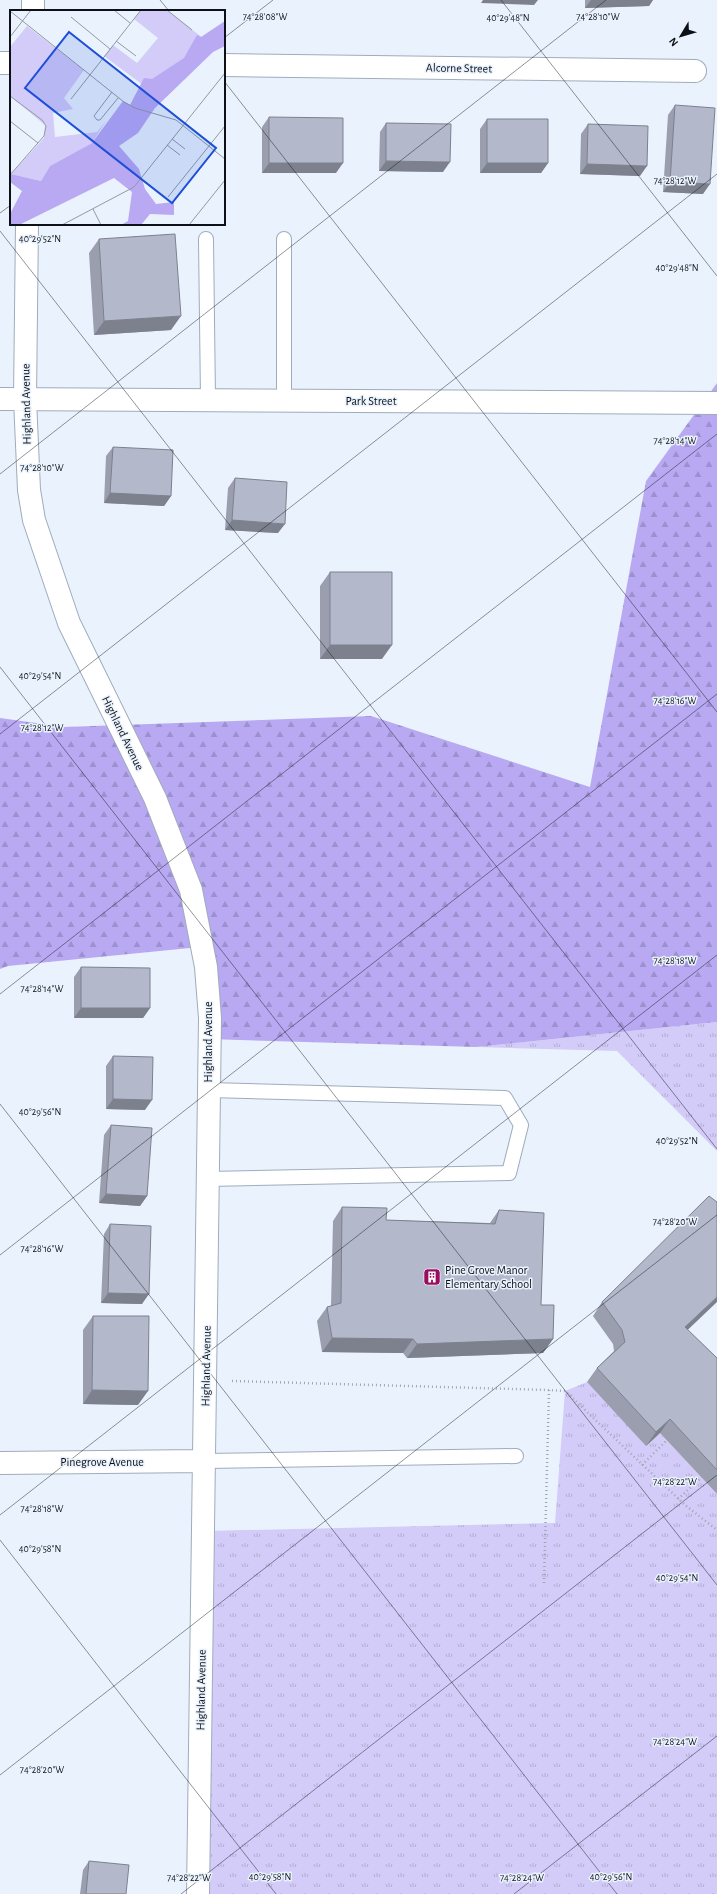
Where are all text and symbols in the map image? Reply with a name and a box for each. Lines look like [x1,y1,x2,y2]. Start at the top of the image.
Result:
inset map [10,10,225,225]
text: 74°28'08"W [243,12,287,22]
text: 74°28'10"W [576,12,620,22]
text: 40°29'48"N [486,13,530,23]
north arrow [661,16,701,56]
text: N [667,35,680,48]
street label: Alcorne Street [426,61,492,75]
text: 74°28'12"W [654,176,696,186]
text: 40°29'52"N [19,234,61,244]
text: 40°29'48"N [655,263,699,273]
street label: Highland Avenue [19,363,33,445]
street label: Park Street [346,395,397,407]
text: 74°28'14"W [654,436,697,446]
text: 74°28'10"W [20,463,64,473]
text: 40°29'54"N [19,671,61,681]
street label: Highland Avenue [100,694,146,772]
text: 74°28'16"W [654,696,697,706]
text: 74°28'12"W [21,723,63,733]
text: 74°28'18"W [654,956,697,966]
text: 74°28'14"W [21,984,64,994]
street label: Highland Avenue [202,1002,214,1082]
text: 40°29'56"N [19,1107,61,1117]
text: 40°29'52"N [656,1136,698,1146]
text: 74°28'20"W [653,1217,697,1227]
text: 74°28'16"W [21,1244,64,1254]
place label: Pine Grove Manor Elementary School [445,1264,532,1291]
building icon: Pine Grove Manor Elementary School [422,1267,442,1287]
street label: Highland Avenue [199,1325,213,1407]
street label: Pinegrove Avenue [60,1456,144,1468]
text: 74°28'22"W [653,1477,697,1487]
text: 74°28'18"W [21,1504,64,1514]
text: 40°29'58"N [19,1544,61,1554]
text: 40°29'54"N [656,1573,698,1583]
street label: Highland Avenue [194,1649,208,1731]
text: 74°28'24"W [653,1737,697,1747]
text: 74°28'20"W [20,1765,64,1775]
text: 40°29'58"N [249,1872,291,1882]
text: 40°29'56"N [590,1872,632,1882]
text: 74°28'22"W [167,1873,211,1883]
text: 74°28'24"W [500,1873,544,1883]

